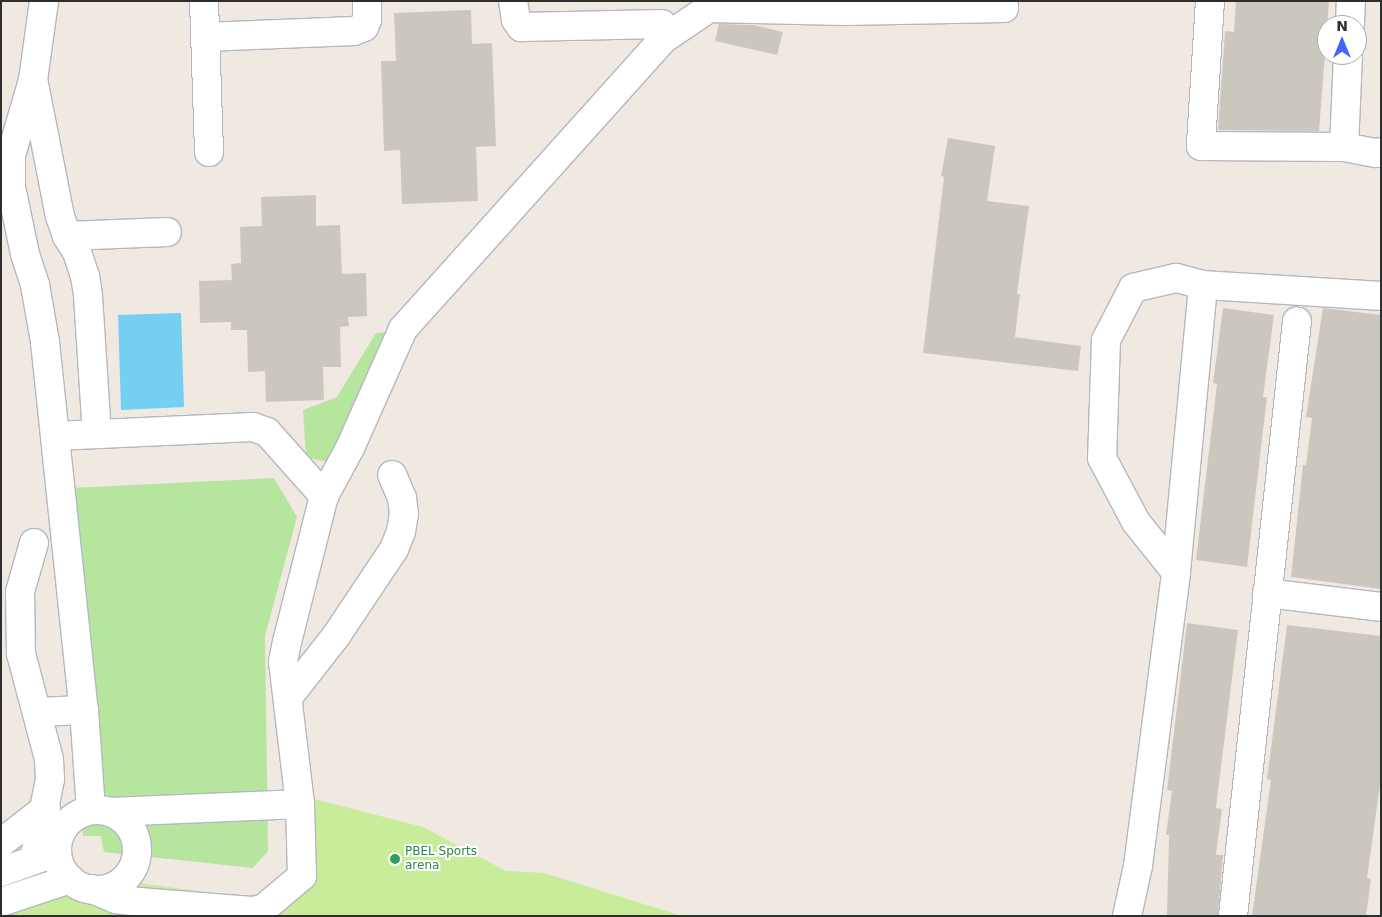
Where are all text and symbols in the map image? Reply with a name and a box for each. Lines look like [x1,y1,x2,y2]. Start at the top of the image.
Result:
north arrow [1317,15,1367,65]
text: N [1336,18,1348,34]
place label: PBEL Sports arena [405,845,477,873]
marker: PBEL Sports arena [389,853,401,865]

